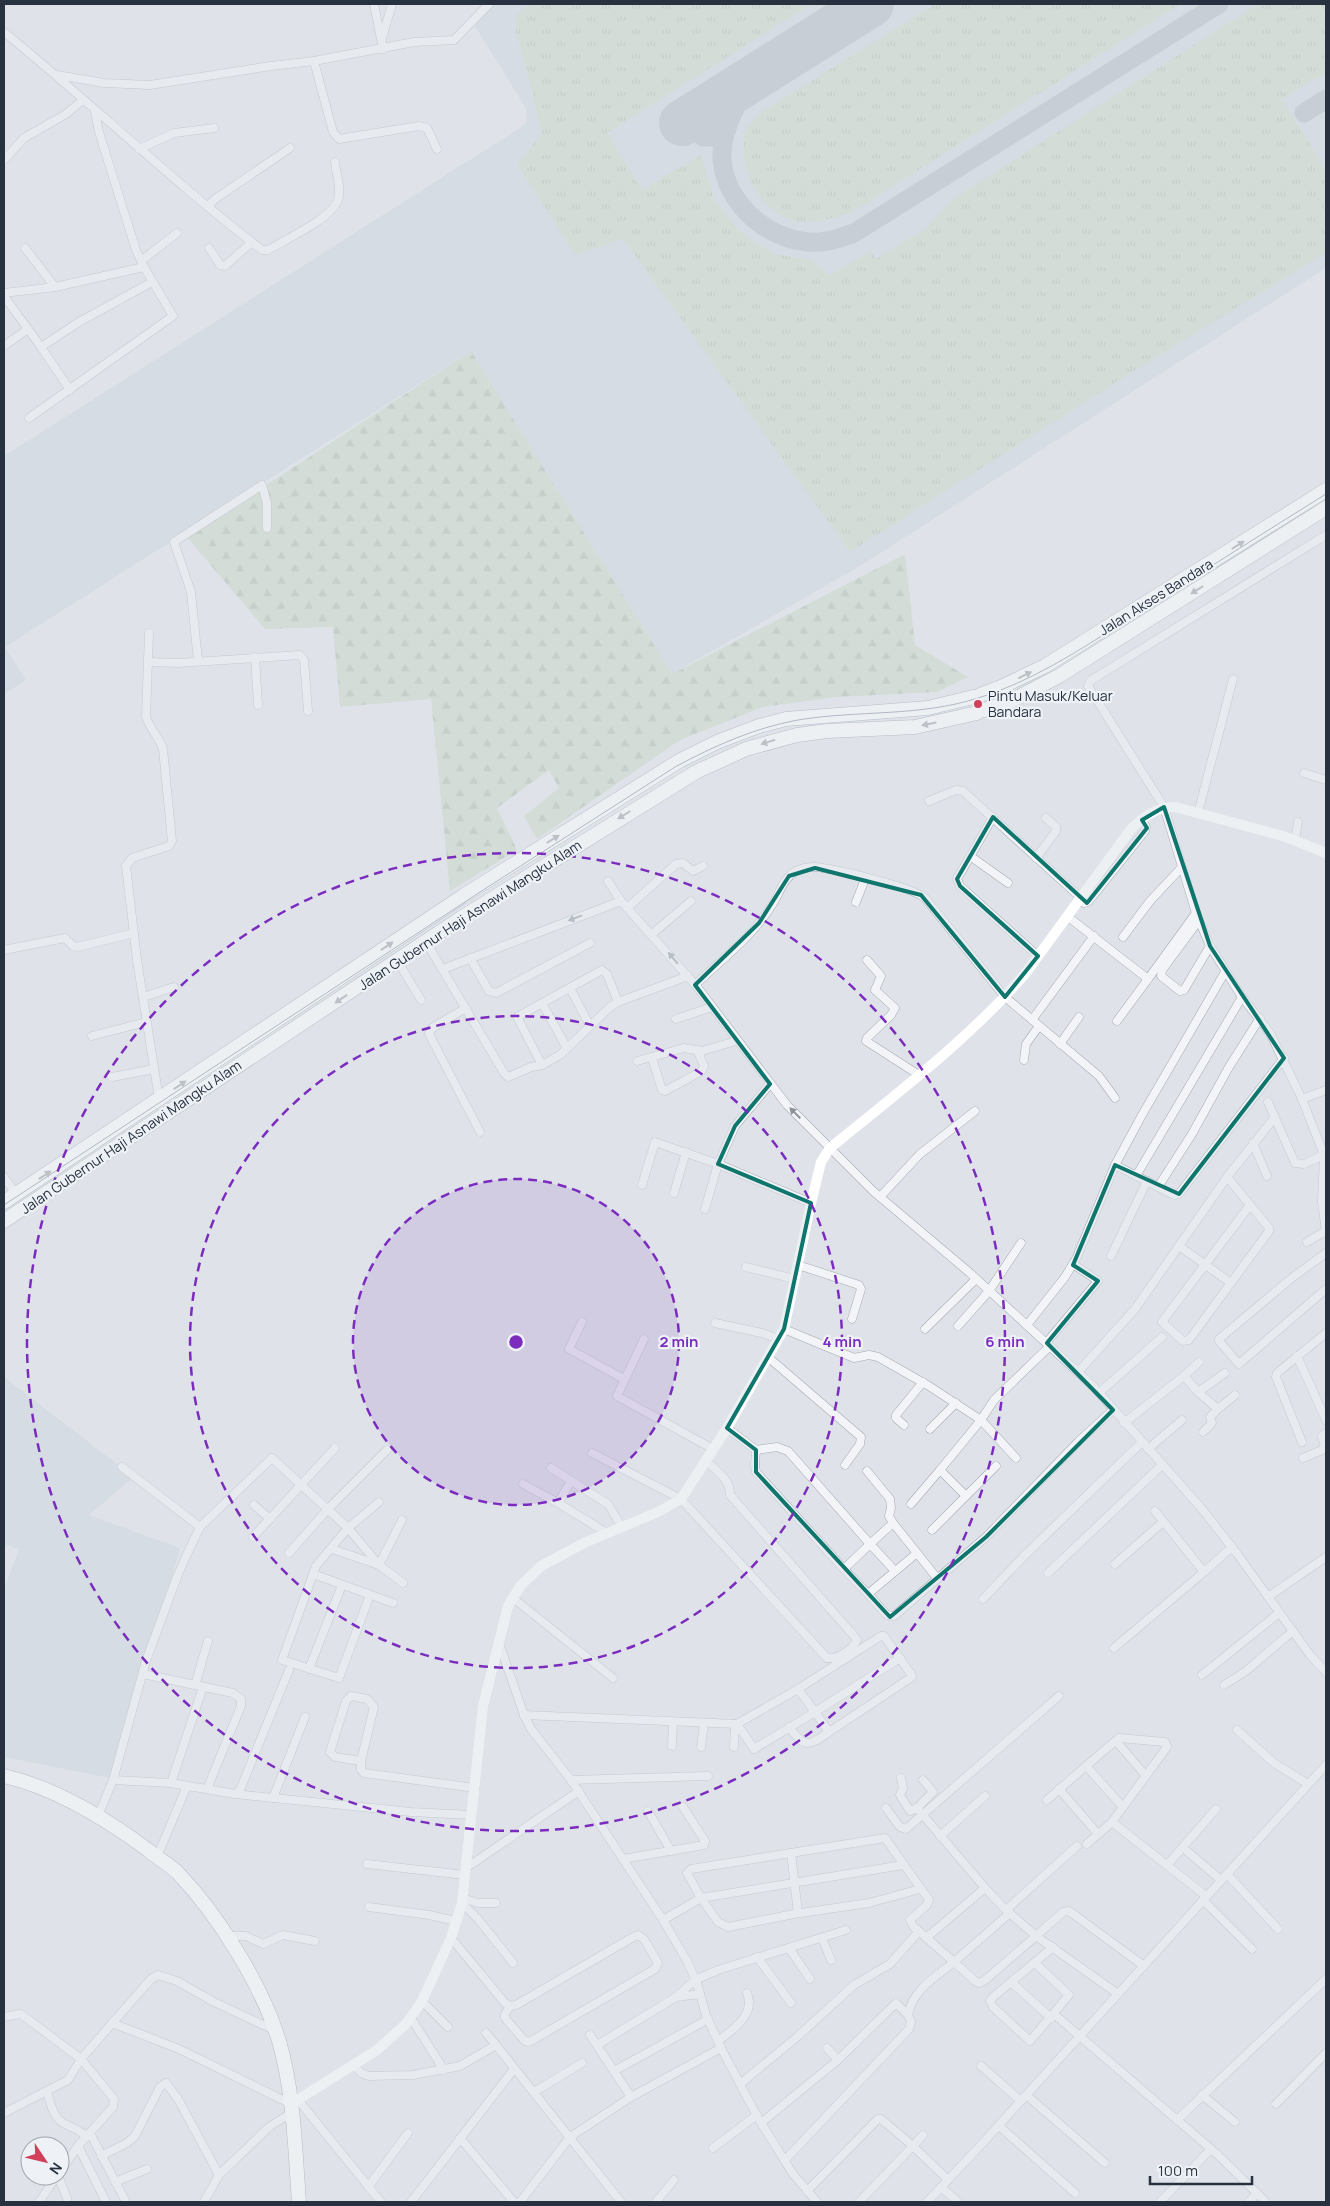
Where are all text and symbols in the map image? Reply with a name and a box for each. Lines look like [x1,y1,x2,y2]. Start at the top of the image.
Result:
one-way arrow [1231,540,1244,549]
street label: Jalan Akses Bandara [1095,554,1216,639]
one-way arrow [1190,586,1203,595]
one-way arrow [1018,671,1032,679]
place label: Pintu Masuk/Keluar Bandara [988,686,1113,721]
marker: Pintu Masuk/Keluar Bandara [972,698,984,710]
one-way arrow [922,720,937,728]
one-way arrow [761,738,776,746]
one-way arrow [617,810,630,820]
one-way arrow [547,834,560,843]
street label: Jalan Gubernur Haji Asnawi Mangku Alam [355,835,585,994]
one-way arrow [568,915,583,922]
one-way arrow [381,941,394,951]
one-way arrow [667,953,679,965]
one-way arrow [334,994,348,1004]
street label: Jalan Gubernur Haji Asnawi Mangku Alam [17,1055,245,1218]
one-way arrow [173,1080,186,1090]
one-way arrow [789,1108,801,1120]
one-way arrow [38,1170,51,1180]
text: 2 min [659,1331,699,1352]
text: 4 min [822,1331,862,1352]
text: 6 min [985,1331,1025,1352]
centre of rings [507,1333,525,1351]
north arrow [20,2136,70,2186]
scale bar [1150,2154,1252,2186]
text: N [45,2159,67,2178]
text: 100 m [1158,2160,1198,2181]

